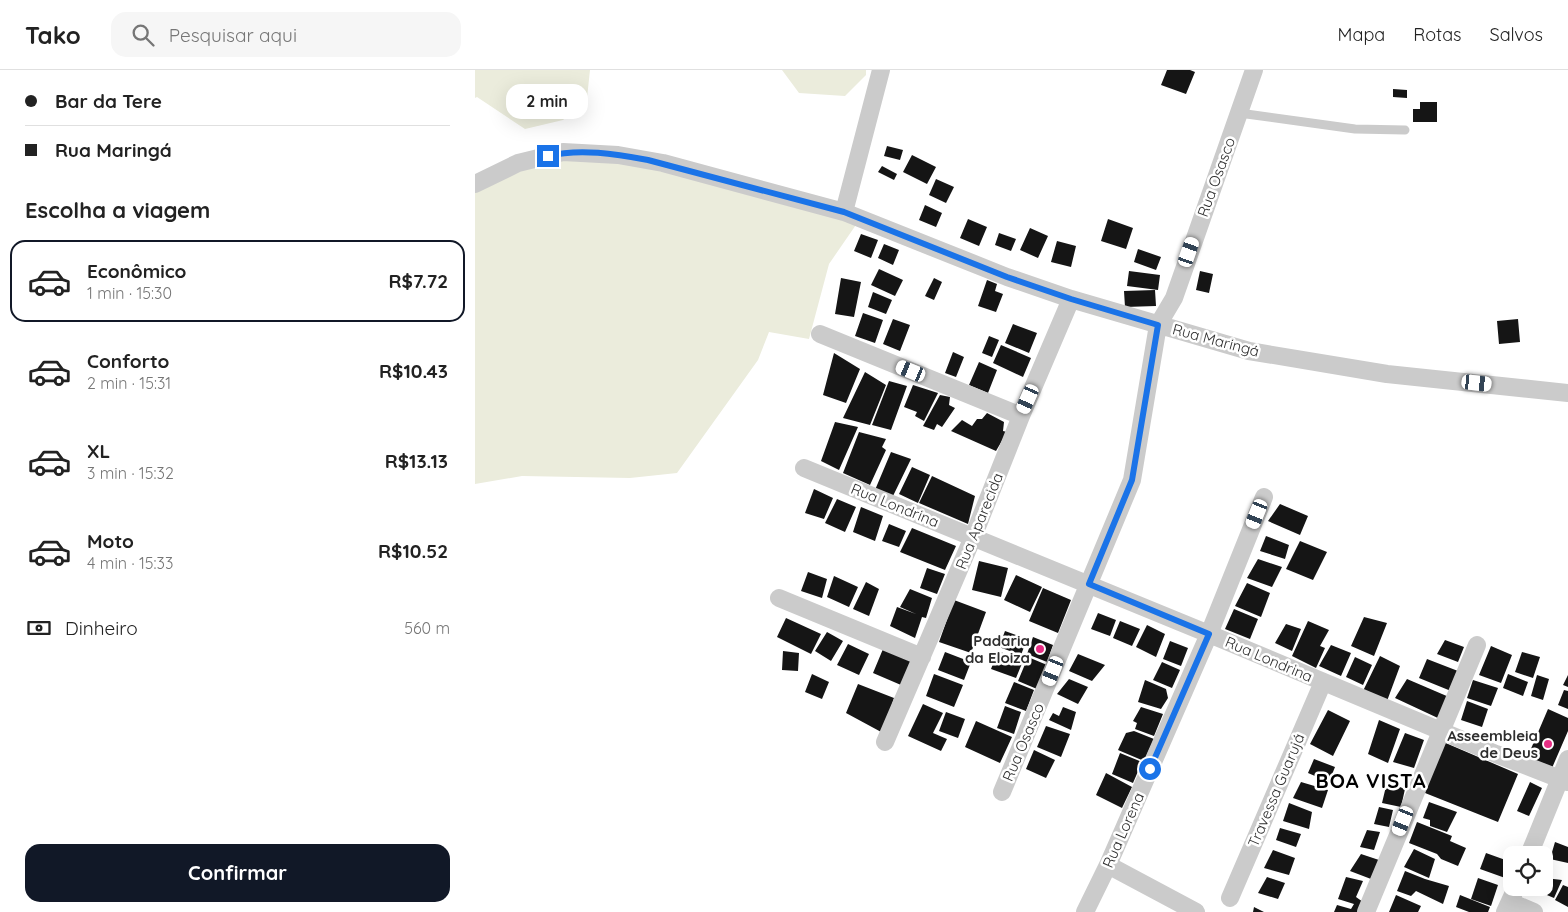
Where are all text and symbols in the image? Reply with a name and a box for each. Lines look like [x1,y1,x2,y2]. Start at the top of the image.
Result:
search box [111,12,461,57]
text: Tako [25,20,81,50]
icon: search [129,21,157,49]
text: Pesquisar aqui [169,23,297,47]
text: Mapa [1338,23,1385,46]
text: Rotas [1413,23,1462,46]
text: Salvos [1490,23,1543,46]
callout: 2 min [507,83,589,118]
text: Bar da Tere [55,89,162,113]
text: 2 min [526,91,568,111]
street label: Rua Osasco [1193,135,1239,219]
text: Rua Maringá [55,138,172,162]
route end [537,145,559,167]
text: Escolha a viagem [25,196,210,224]
car [1177,235,1200,269]
icon: car [27,259,72,304]
text: Econômico [87,259,186,283]
text: R$7.72 [389,269,448,293]
text: 1 min · 15:30 [87,283,172,303]
street label: Rua Maringá [1170,319,1262,361]
icon: car [27,349,72,394]
text: Conforto [87,349,169,373]
car [894,358,927,384]
text: R$10.43 [379,359,448,383]
text: 2 min · 15:31 [87,373,171,393]
car [1461,374,1492,392]
car [1015,382,1040,416]
icon: car [27,439,72,484]
text: XL [87,439,110,463]
text: R$13.13 [385,449,448,473]
text: 3 min · 15:32 [87,463,174,483]
street label: Rua Aparecida [951,470,1007,572]
street label: Rua Londrina [848,479,942,531]
car [1244,497,1269,531]
icon: car [27,529,72,574]
text: Moto [87,529,134,553]
text: R$10.52 [378,539,448,563]
text: 4 min · 15:33 [87,553,173,573]
icon: cash [25,614,53,642]
text: Dinheiro [65,616,138,640]
text: 560 m [404,618,450,638]
place label: Padaria da Eloiza [965,631,1030,667]
street label: Rua Londrina [1222,632,1316,686]
marker: Padaria da Eloiza [1034,643,1046,655]
car [1040,654,1065,688]
street label: Rua Osasco [998,700,1048,784]
place label: Asseembleia de Deus [1447,726,1538,762]
street label: Travessa Guarujá [1243,730,1309,850]
marker: Asseembleia de Deus [1542,738,1554,750]
route start [1139,758,1161,780]
district label: BOA VISTA [1316,768,1426,793]
street label: Rua Lorena [1098,789,1148,871]
car [1390,804,1415,838]
button: Confirmar [25,844,450,902]
map controls [1503,846,1553,896]
button: locate [1503,846,1553,896]

